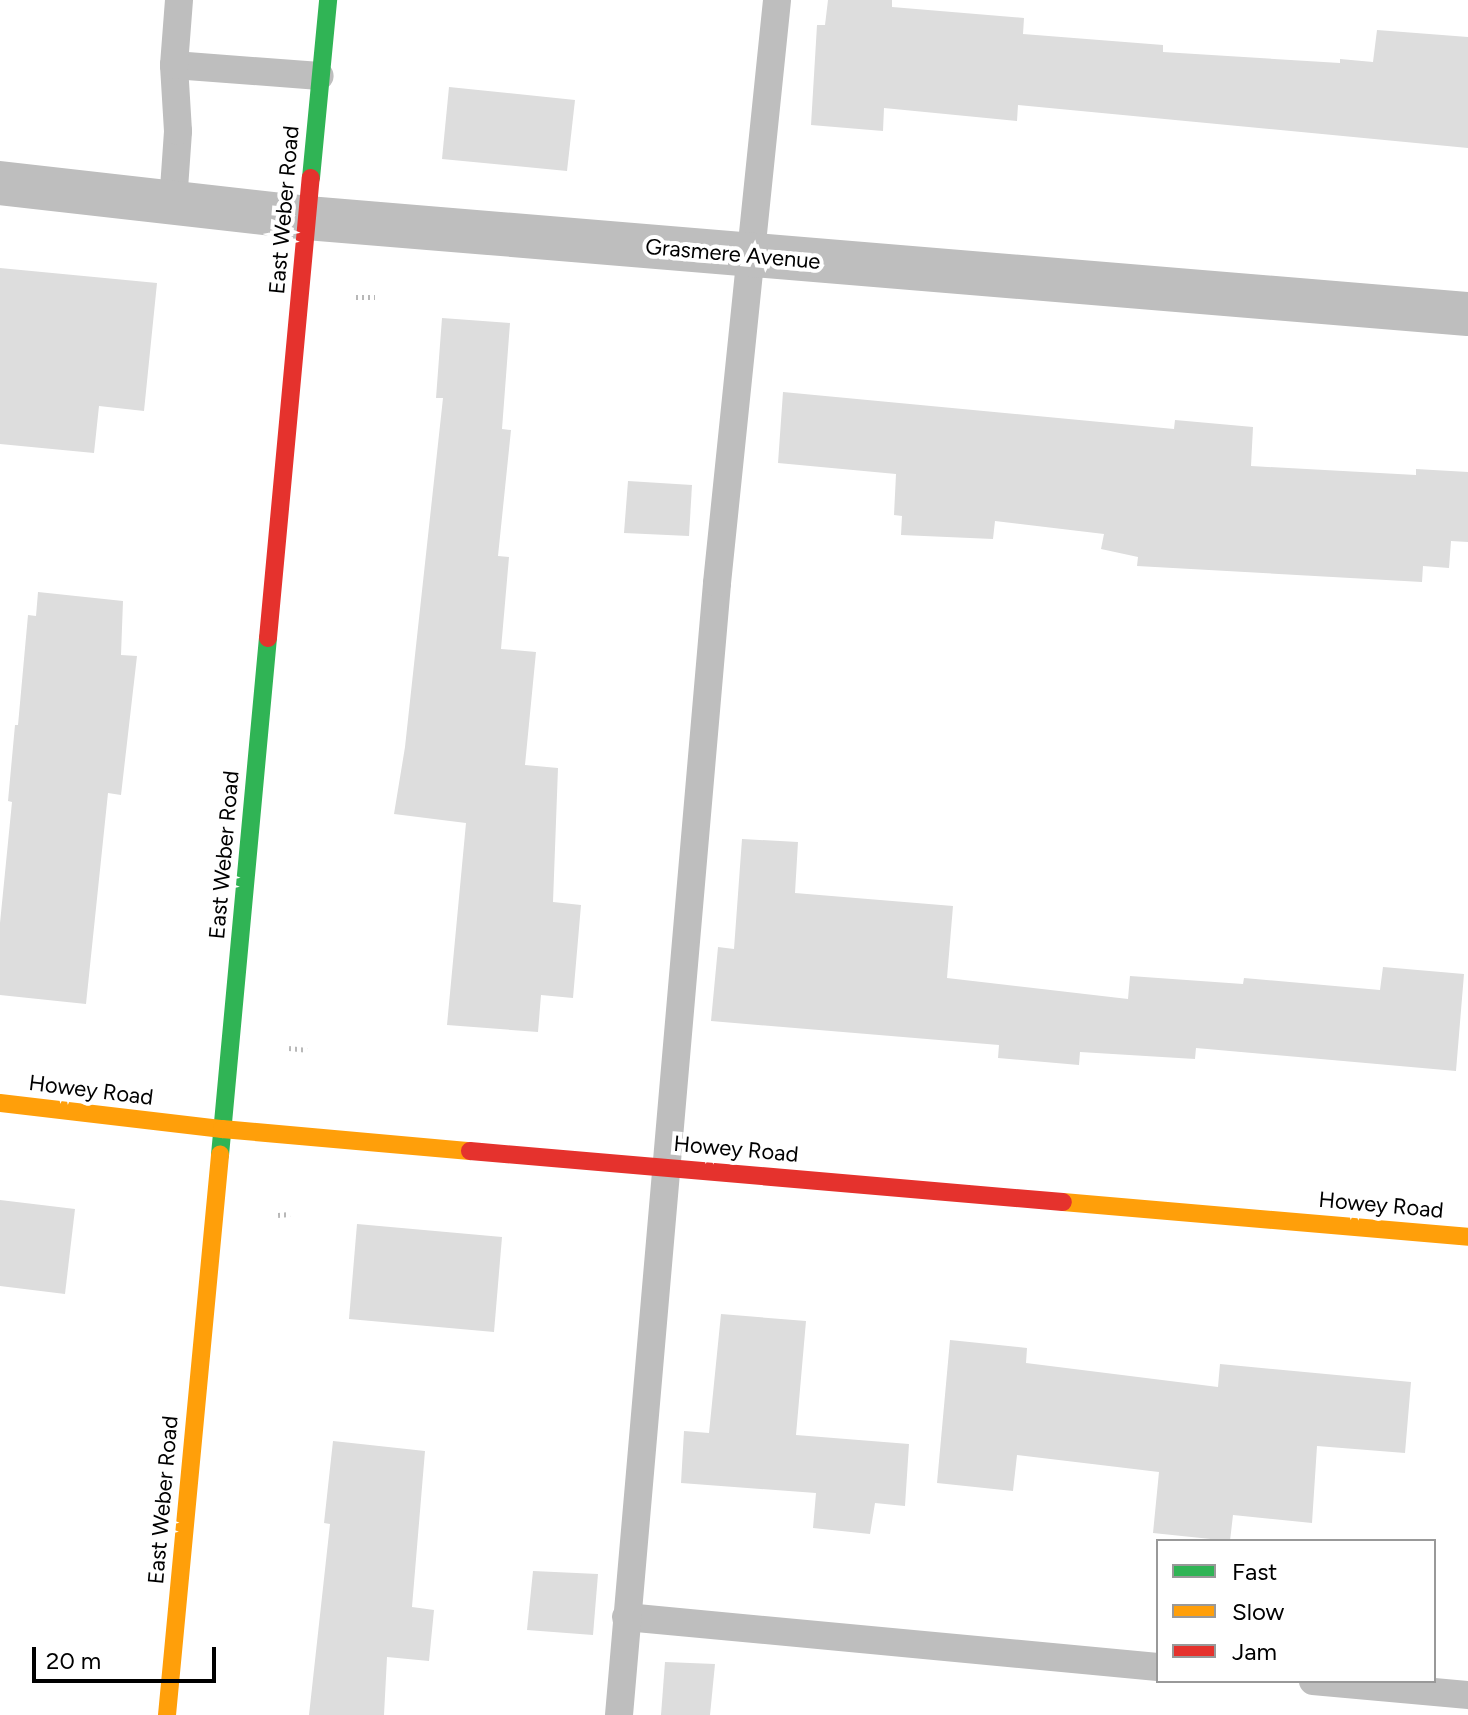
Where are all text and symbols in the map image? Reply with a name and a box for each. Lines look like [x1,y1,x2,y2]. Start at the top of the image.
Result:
street label: East Weber Road [263,125,305,295]
street label: Grasmere Avenue [644,233,822,275]
street label: East Weber Road [203,770,245,940]
street label: Howey Road [27,1069,155,1111]
street label: Howey Road [672,1130,800,1168]
street label: Howey Road [1317,1186,1445,1224]
street label: East Weber Road [142,1415,184,1585]
legend [1156,1539,1436,1683]
text: Fast [1232,1557,1277,1586]
text: Slow [1232,1597,1284,1626]
scale bar [36,1631,220,1681]
text: Jam [1232,1637,1277,1666]
text: 20 m [46,1646,101,1675]

